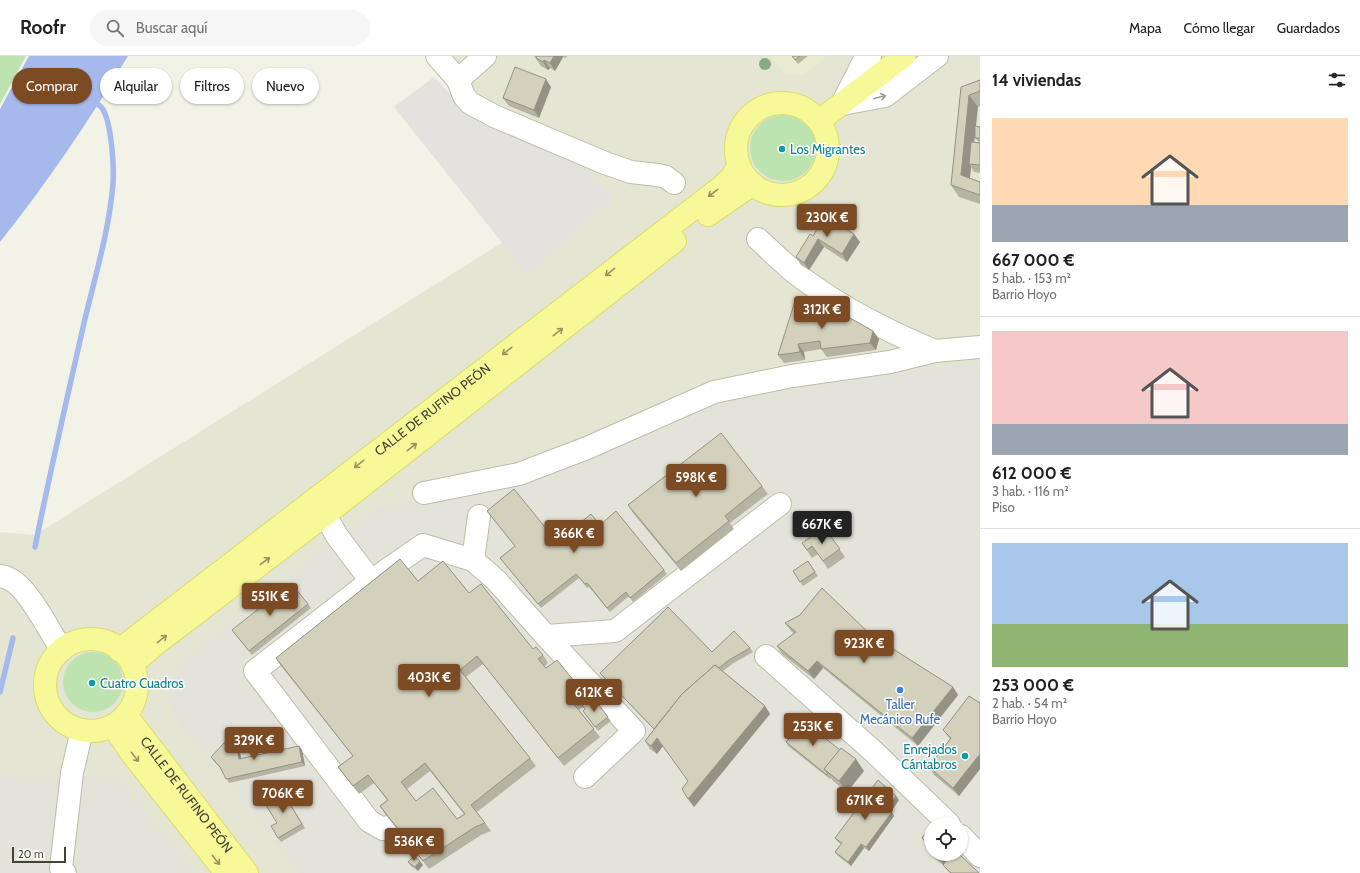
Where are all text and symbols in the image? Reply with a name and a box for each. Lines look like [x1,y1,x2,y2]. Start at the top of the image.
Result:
search box [90,10,370,46]
text: Roofr [20,16,66,39]
icon: search [104,17,126,39]
text: Buscar aquí [136,19,207,37]
text: Mapa [1129,19,1162,37]
text: Cómo llegar [1184,19,1255,37]
text: Guardados [1277,19,1340,37]
chip: Comprar [12,68,92,104]
chip: Alquilar [100,68,172,104]
chip: Filtros [180,68,244,104]
chip: Nuevo [252,68,319,104]
icon: filters [1326,69,1348,91]
text: 14 viviendas [992,70,1081,90]
one-way arrow [874,92,887,100]
place label: Los Migrantes [790,141,866,157]
marker: Los Migrantes [777,144,787,154]
icon: home [1134,144,1206,216]
one-way arrow [708,188,719,197]
pin: 230K € [794,204,860,238]
text: 230K € [806,209,848,225]
text: 667 000 € [992,250,1074,270]
one-way arrow [605,267,616,276]
text: 5 hab. · 153 m² [992,270,1071,286]
text: Barrio Hoyo [992,286,1057,302]
pin: 312K € [789,296,855,330]
text: 312K € [803,301,841,317]
one-way arrow [553,328,564,336]
one-way arrow [501,347,512,355]
icon: home [1134,357,1206,429]
street label: CALLE DE RUFINO PEÓN [371,360,493,459]
one-way arrow [407,443,418,451]
one-way arrow [354,460,365,468]
text: 612 000 € [992,463,1071,483]
pin: 598K € [663,464,729,498]
text: 598K € [675,469,717,485]
text: 3 hab. · 116 m² [992,483,1069,499]
text: Piso [992,499,1015,515]
pin: 667K € [789,511,855,545]
text: 667K € [802,516,842,532]
pin: 366K € [541,520,607,554]
text: 366K € [553,525,595,541]
one-way arrow [259,556,270,565]
icon: home [1134,569,1206,641]
pin: 551K € [237,583,303,617]
text: 551K € [251,588,289,604]
pin: 923K € [831,630,897,664]
one-way arrow [156,635,167,644]
text: 923K € [844,635,884,651]
pin: 403K € [396,664,462,698]
text: 403K € [407,669,451,685]
place label: Cuatro Cuadros [100,675,184,691]
text: 253 000 € [992,675,1074,695]
marker: Cuatro Cuadros [87,678,97,688]
pin: 612K € [561,679,627,713]
text: 612K € [575,684,613,700]
marker: Taller Mecánico Rufe [895,685,905,695]
text: 2 hab. · 54 m² [992,695,1067,711]
place label: Taller Mecánico Rufe [860,696,941,727]
text: Barrio Hoyo [992,711,1057,727]
pin: 253K € [780,713,846,747]
text: 253K € [793,718,833,734]
pin: 329K € [221,727,287,761]
text: 329K € [234,732,274,748]
street label: CALLE DE RUFINO PEÓN [137,733,236,856]
place label: Enrejados Cántabros [901,741,958,772]
marker: Enrejados Cántabros [960,751,970,761]
one-way arrow [131,752,140,763]
pin: 706K € [250,780,316,814]
text: 706K € [262,785,304,801]
pin: 671K € [832,787,898,821]
text: 671K € [846,792,884,808]
map controls [924,817,968,861]
button: locate [924,817,968,861]
pin: 536K € [381,828,447,862]
text: 536K € [394,833,434,849]
scale bar [12,845,66,864]
text: 20 m [18,847,44,861]
one-way arrow [211,854,220,865]

